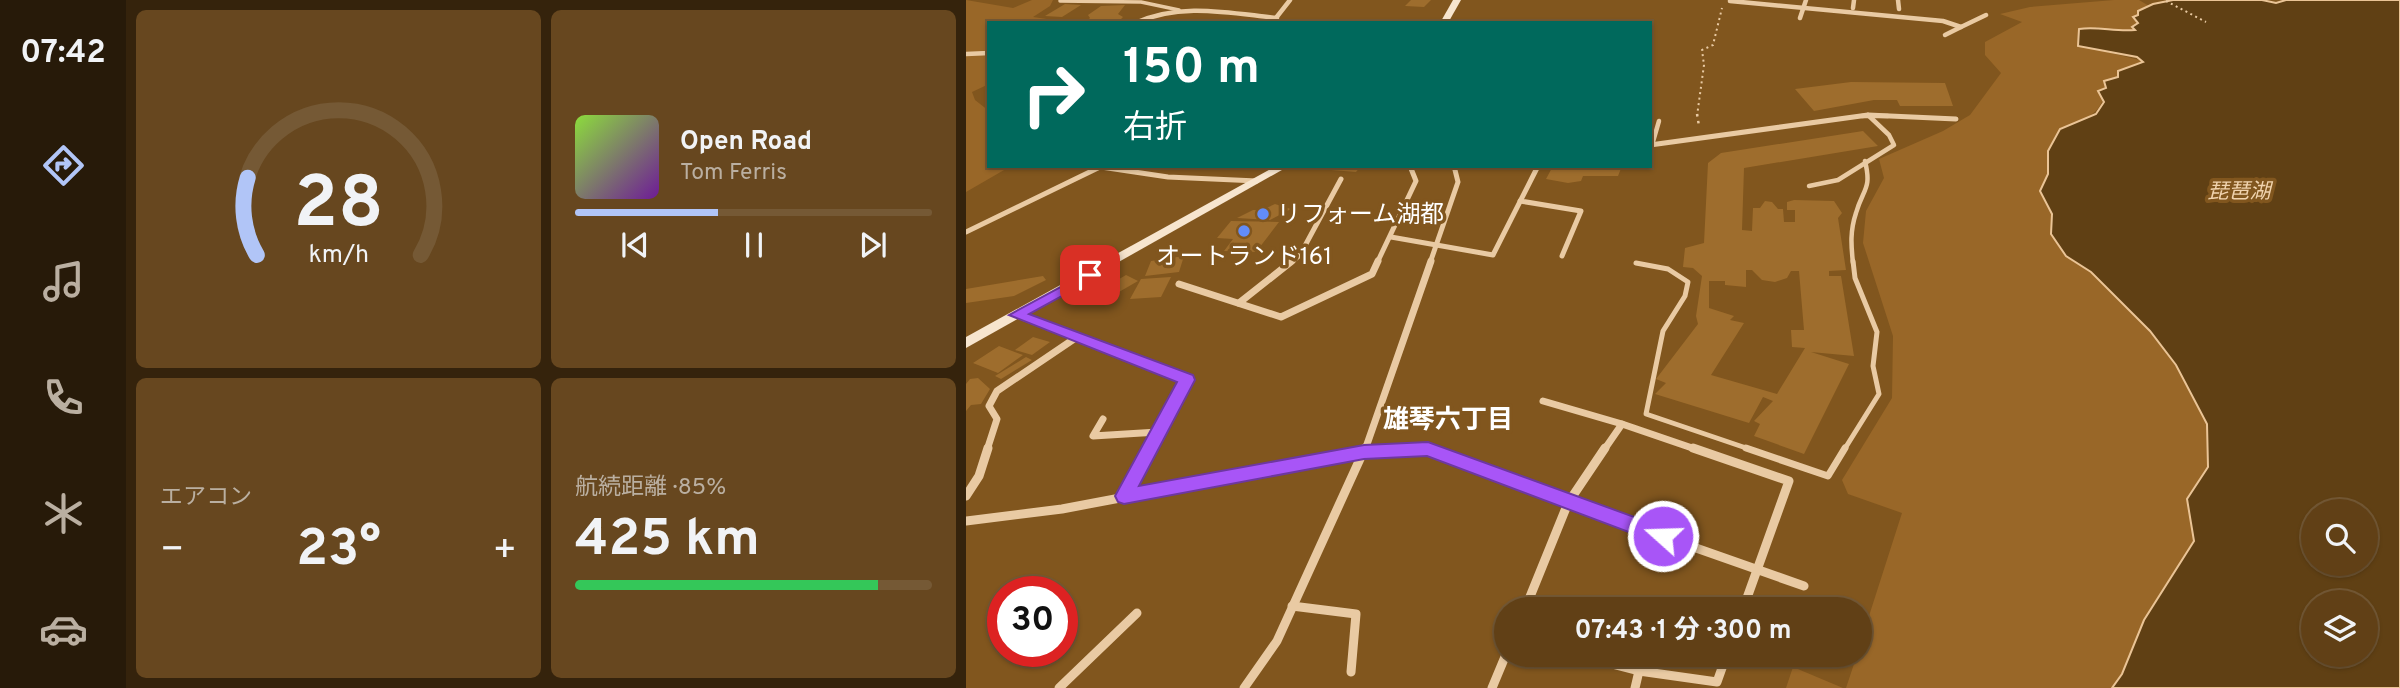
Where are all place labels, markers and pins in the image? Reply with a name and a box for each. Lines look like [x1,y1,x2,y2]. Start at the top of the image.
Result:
place label: リフォーム湖都 [1277,201,1444,231]
marker: リフォーム湖都 [1255,206,1271,222]
marker: オートランド161 [1236,223,1252,239]
place label: オートランド161 [1156,243,1332,273]
pin [1060,245,1120,305]

